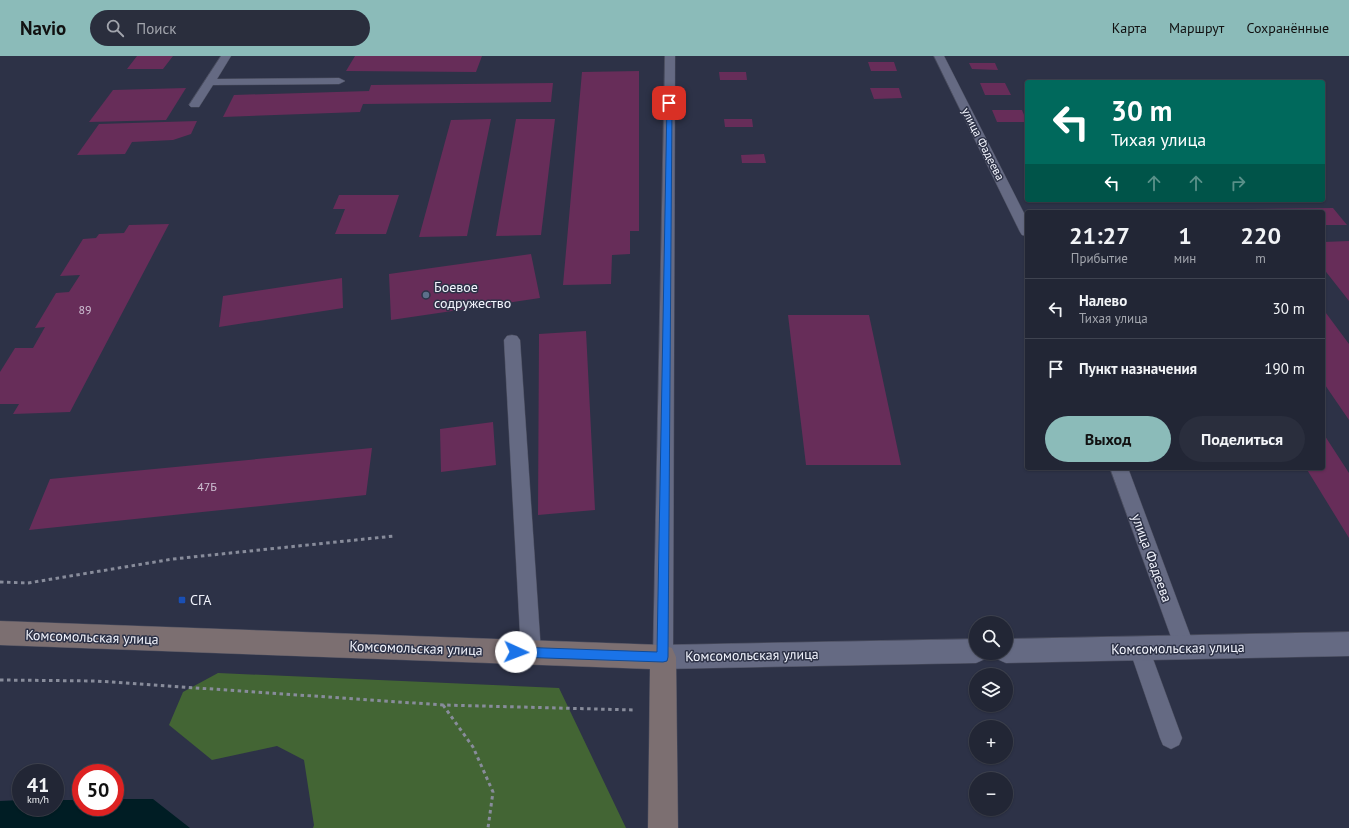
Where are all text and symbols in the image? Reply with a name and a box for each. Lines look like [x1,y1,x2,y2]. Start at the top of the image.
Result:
search box [90,10,370,46]
text: Navio [20,16,66,40]
icon: search [104,17,126,39]
text: Поиск [136,19,176,38]
text: Карта [1112,19,1147,37]
text: Маршрут [1169,19,1224,37]
text: Сохранённые [1246,19,1329,37]
pin [652,86,686,120]
icon: arrive [658,92,680,114]
text: 30 m [1111,92,1172,129]
icon: left [1045,96,1097,148]
street label: улица Фадеева [959,105,1008,183]
text: Тихая улица [1111,128,1206,151]
icon: left [1101,172,1123,194]
icon: ahead [1143,172,1165,194]
icon: ahead [1185,172,1207,194]
icon: right [1227,172,1249,194]
text: 21:27 [1069,220,1130,251]
text: 1 [1178,220,1192,251]
text: 220 [1240,220,1281,251]
text: Прибытие [1071,250,1128,267]
text: мин [1174,250,1196,267]
text: m [1255,250,1266,267]
place label: Боевое содружество [434,278,511,312]
marker: Боевое содружество [421,290,431,300]
text: Налево [1079,291,1127,310]
icon: left [1045,298,1067,320]
text: 30 m [1272,299,1305,318]
house number: 89 [78,302,92,317]
text: Тихая улица [1079,310,1148,327]
icon: arrive [1045,358,1067,380]
text: Пункт назначения [1079,359,1197,378]
text: 190 m [1264,359,1305,378]
button: Выход [1045,416,1171,462]
button: Поделиться [1179,416,1305,462]
house number: 47Б [197,479,217,494]
street label: улица Фадеева [1128,511,1176,605]
place label: СГА [190,591,212,609]
marker: СГА [177,595,187,605]
map controls [969,616,1013,816]
button: search [969,616,1013,660]
street label: Комсомольская улица [25,626,159,648]
position arrow [495,631,537,673]
street label: Комсомольская улица [349,637,483,659]
street label: Комсомольская улица [1111,638,1245,658]
street label: Комсомольская улица [685,645,819,665]
button: layers [969,668,1013,712]
button: + [969,720,1013,764]
speed limit sign: 50 [72,764,124,816]
text: 41 [27,772,49,798]
button: − [969,772,1013,816]
text: km/h [27,793,49,806]

